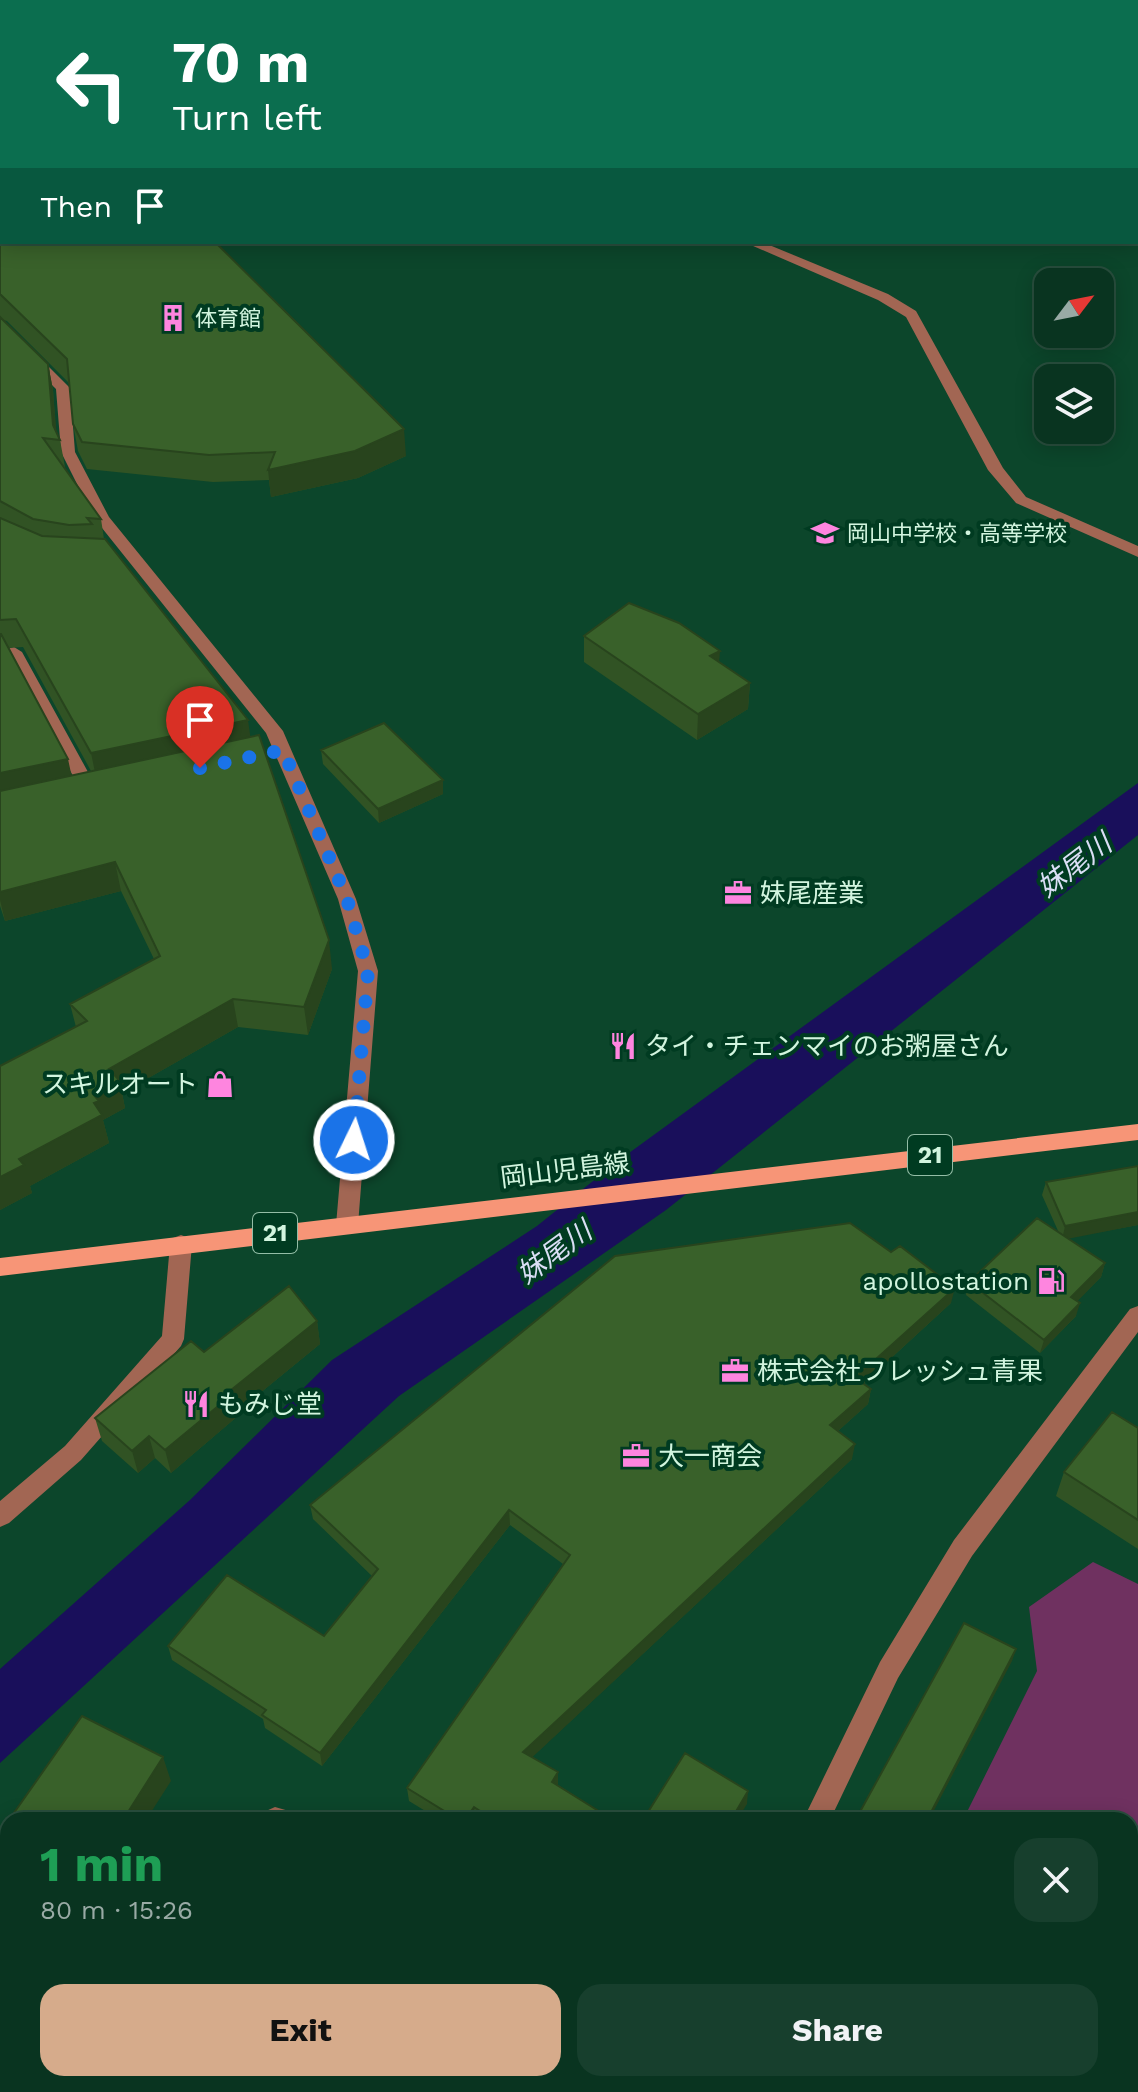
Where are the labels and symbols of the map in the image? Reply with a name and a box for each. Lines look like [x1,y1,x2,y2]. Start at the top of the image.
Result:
north arrow [1034,268,1114,348]
building icon: 体育館 [158,303,188,333]
place label: 体育館 [195,306,261,331]
school or university icon: 岡山中学校・高等学校 [810,518,840,548]
place label: 岡山中学校・高等学校 [847,521,1067,546]
pin [166,686,234,768]
water label: 妹尾川 [1031,825,1120,904]
office icon: 妹尾産業 [723,878,753,908]
place label: 妹尾産業 [760,878,864,908]
restaurant icon: タイ・チェンマイのお粥屋さん [608,1031,638,1061]
place label: タイ・チェンマイのお粥屋さん [645,1031,1009,1061]
place label: スキルオート [42,1069,198,1099]
shop icon: スキルオート [205,1069,235,1099]
position arrow [312,1098,396,1182]
road number: 21 [908,1135,952,1175]
street label: 岡山児島線 [499,1147,631,1193]
road number: 21 [253,1213,297,1253]
water label: 妹尾川 [511,1213,600,1290]
place label: apollostation [863,1266,1029,1296]
fuel station icon: apollostation [1036,1266,1066,1296]
office icon: 株式会社フレッシュ青果 [720,1356,750,1386]
place label: 株式会社フレッシュ青果 [757,1356,1043,1386]
restaurant icon: もみじ堂 [181,1389,211,1419]
place label: もみじ堂 [218,1389,322,1419]
office icon: 大一商会 [621,1441,651,1471]
place label: 大一商会 [658,1441,762,1471]

